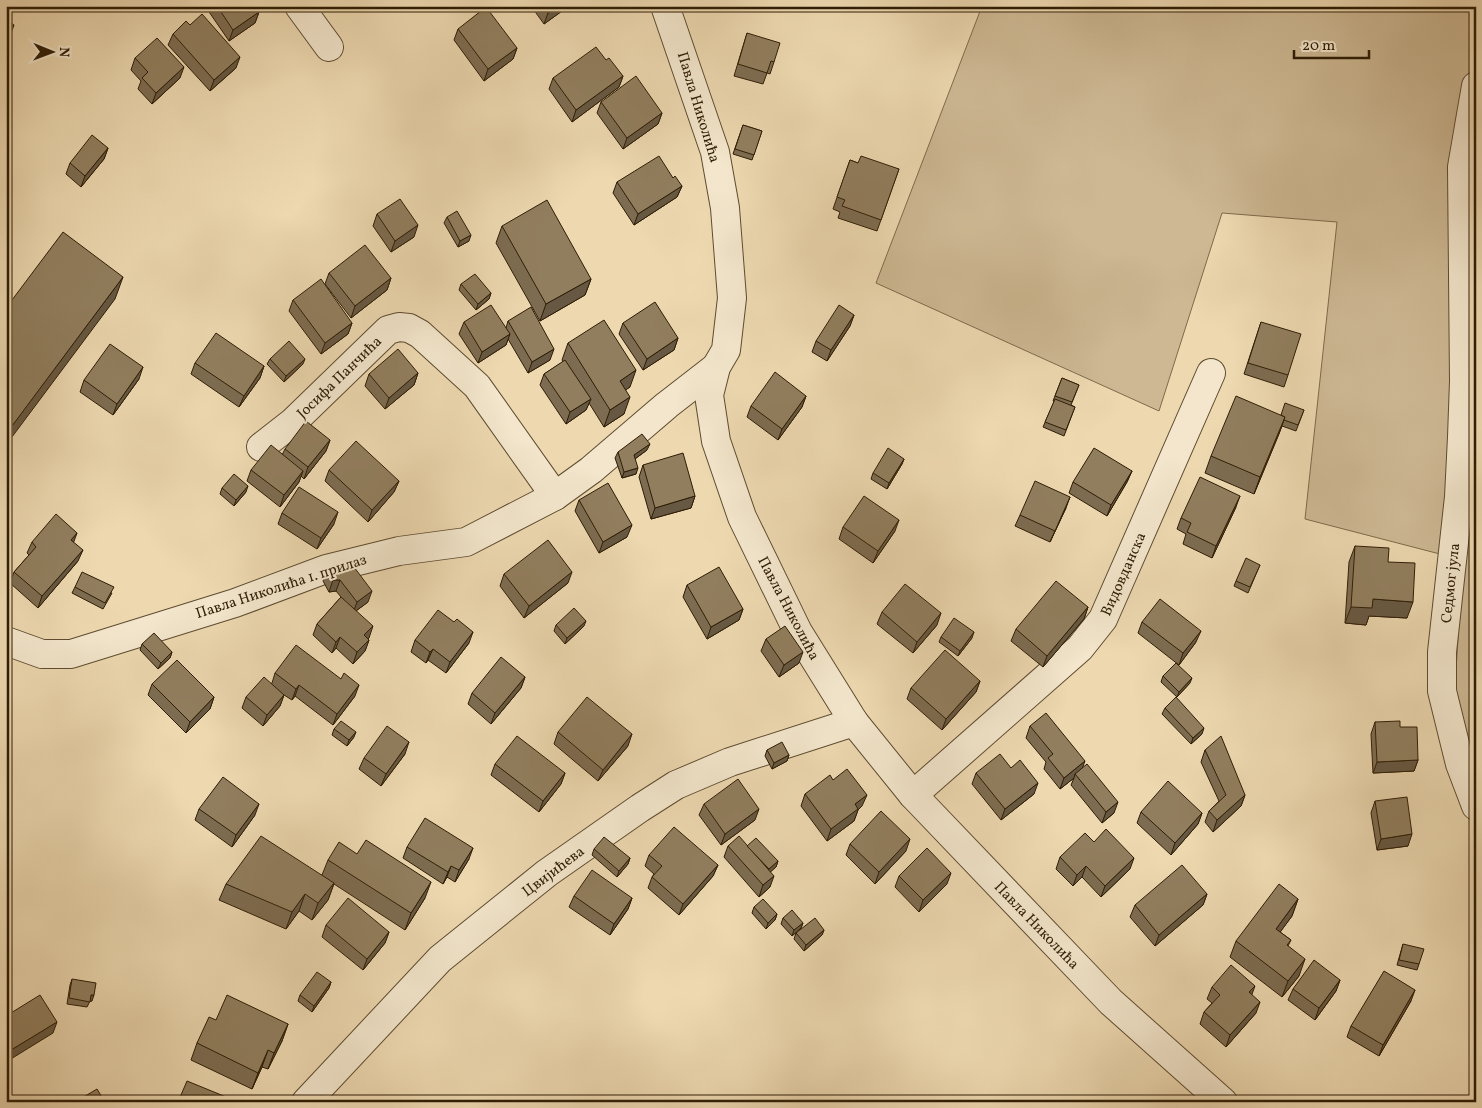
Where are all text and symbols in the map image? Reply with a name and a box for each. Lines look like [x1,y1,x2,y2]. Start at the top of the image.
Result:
north arrow [28,28,78,78]
scale bar [1294,28,1370,60]
text: 20 m [1302,36,1335,57]
text: N [54,47,73,57]
street label: Павла Николића [671,49,724,165]
street label: Јосифа Панчића [293,332,387,424]
street label: Видовданска [1097,529,1152,620]
street label: Седмог јула [1437,542,1466,624]
street label: Павла Николића 1. прилаз [193,550,370,625]
street label: Павла Николића [751,553,824,664]
street label: Цвијићева [518,842,589,903]
street label: Павла Николића [989,877,1083,975]

